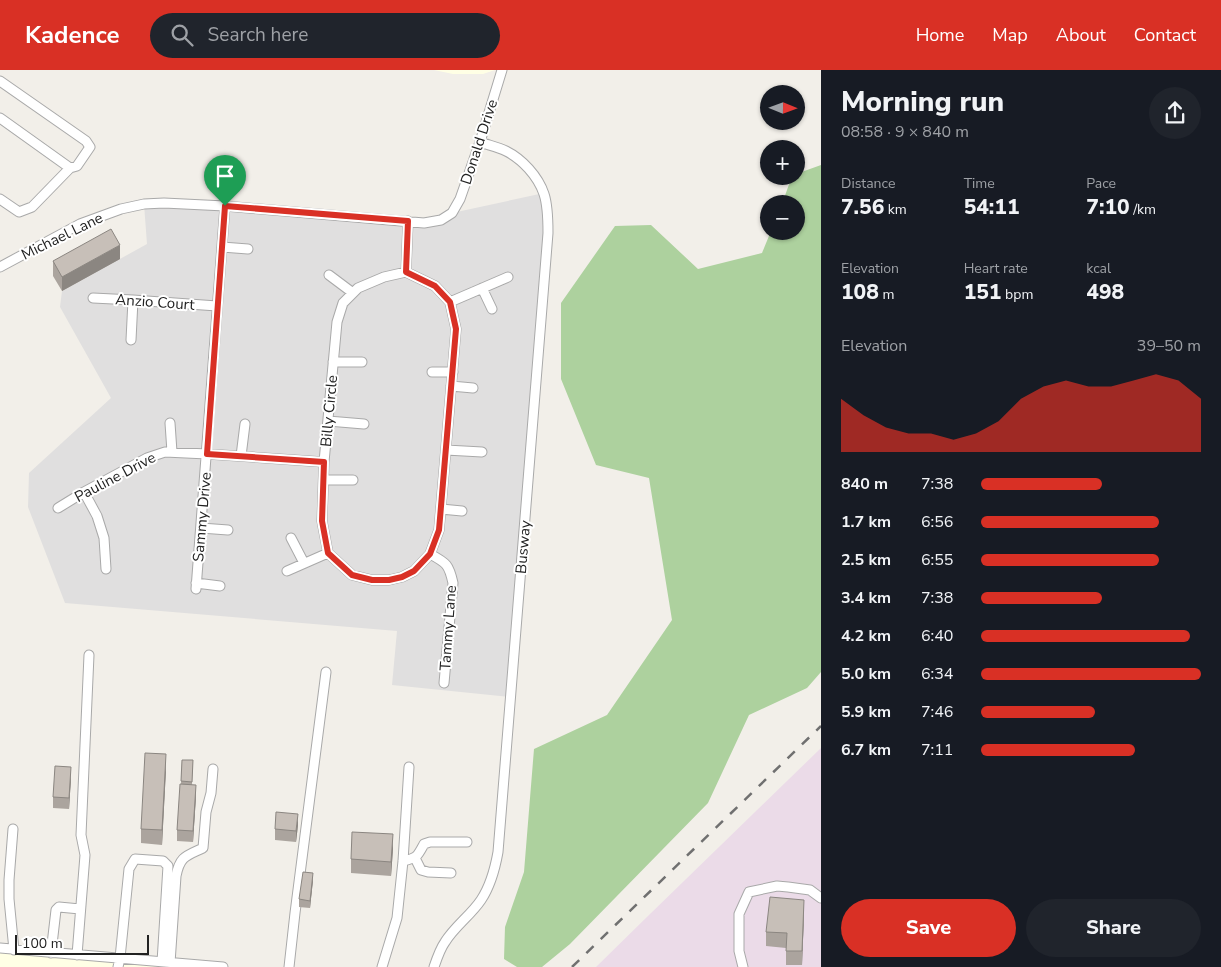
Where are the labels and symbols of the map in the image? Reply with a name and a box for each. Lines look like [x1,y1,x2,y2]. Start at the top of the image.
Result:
north arrow [760,85,805,130]
street label: Donald Drive [456,97,502,187]
pin [204,155,246,206]
street label: Michael Lane [18,208,106,264]
street label: Anzio Court [115,289,196,315]
street label: Billy Circle [316,374,342,448]
street label: Pauline Drive [71,447,159,507]
street label: Sammy Drive [188,471,216,563]
street label: Busway [511,519,535,575]
street label: Tammy Lane [435,585,461,671]
scale bar [15,932,149,955]

